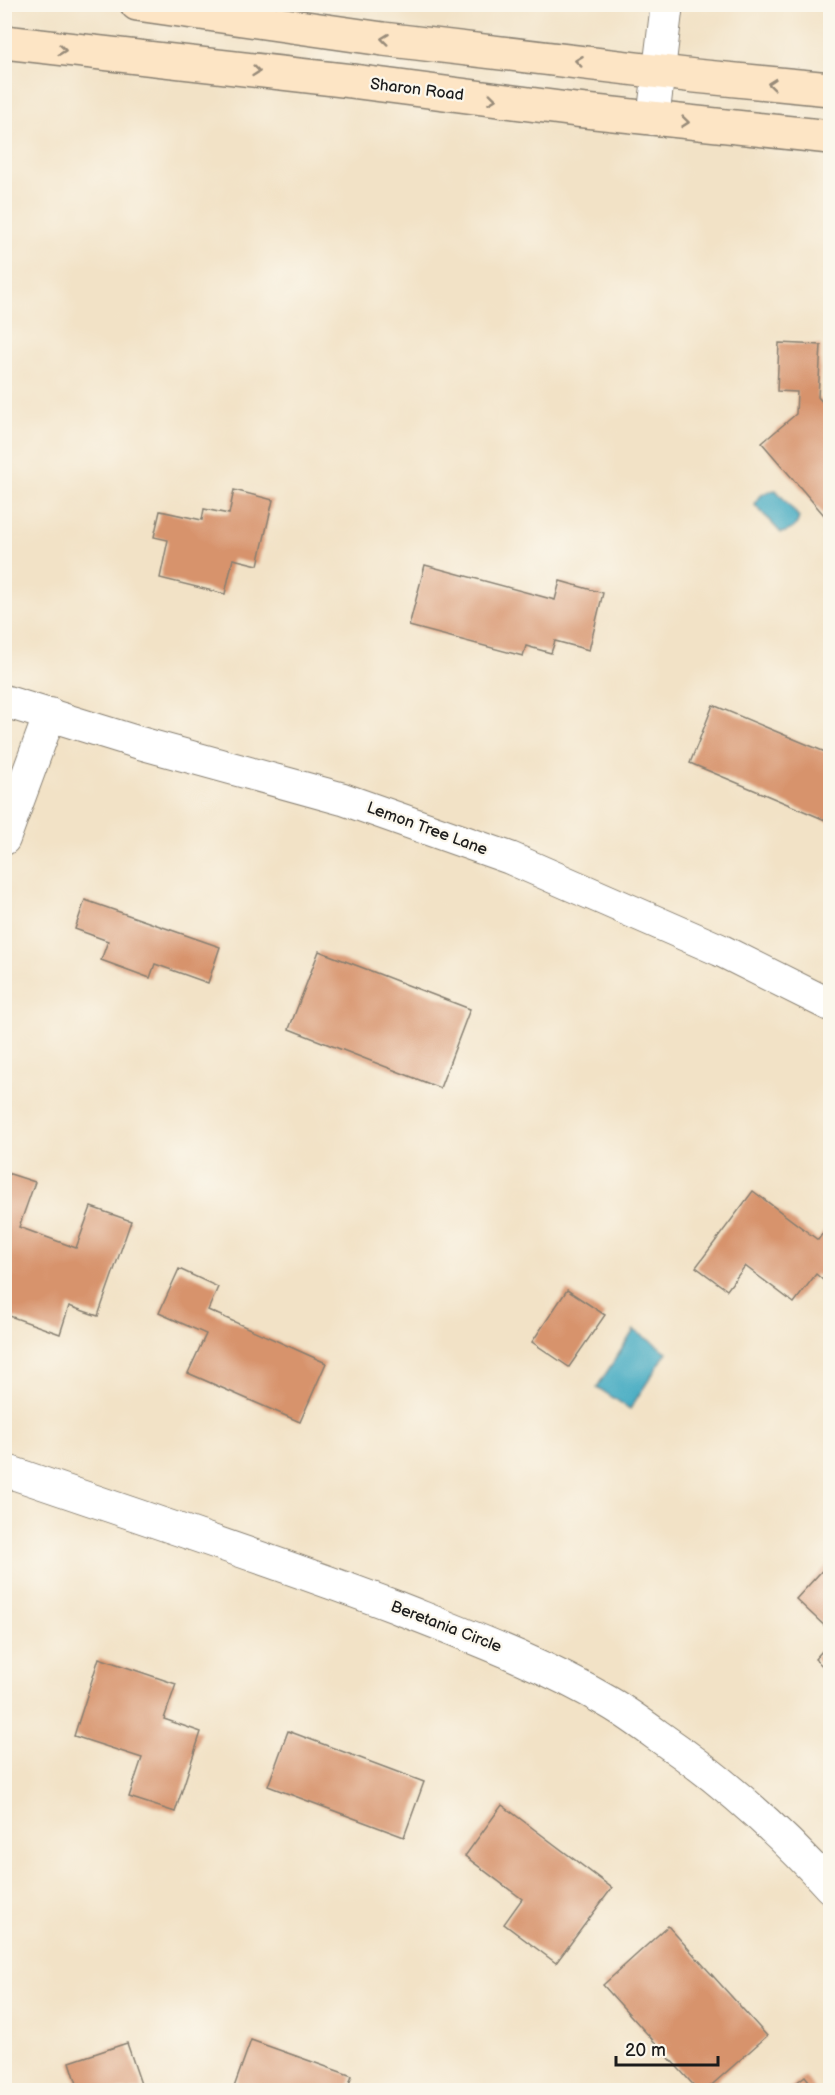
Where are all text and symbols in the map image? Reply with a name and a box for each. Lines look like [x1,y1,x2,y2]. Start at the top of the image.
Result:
one-way arrow [380,33,389,45]
one-way arrow [58,43,67,56]
one-way arrow [574,55,583,68]
one-way arrow [252,64,261,77]
street label: Sharon Road [369,75,465,105]
one-way arrow [768,78,777,91]
one-way arrow [487,93,496,105]
one-way arrow [681,115,690,128]
street label: Lemon Tree Lane [364,798,491,860]
street label: Beretania Circle [388,1597,505,1657]
scale bar [616,2029,718,2067]
text: 20 m [625,2040,666,2061]

